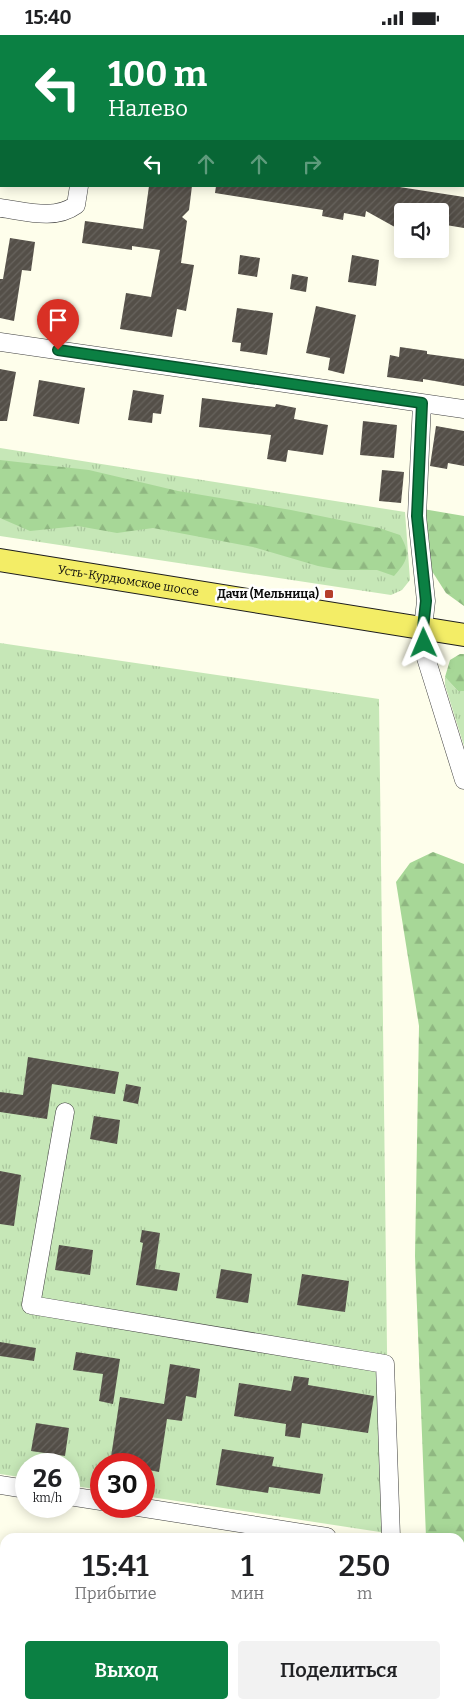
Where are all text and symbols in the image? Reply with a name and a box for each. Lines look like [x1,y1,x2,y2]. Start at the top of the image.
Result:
text: 15:40 [25,6,72,29]
text: 100 m [108,53,207,95]
icon: left [25,55,90,120]
text: Налево [108,95,188,122]
icon: left [139,150,167,178]
icon: ahead [192,150,220,178]
icon: ahead [245,150,273,178]
icon: right [298,150,326,178]
map controls [394,203,449,258]
button: sound [394,203,449,258]
pin [37,299,79,350]
icon: arrive [44,306,72,334]
street label: Усть-Курдюмское шоссе [57,562,200,599]
place label: Дачи (Мельница) [217,586,319,601]
marker: Дачи (Мельница) [323,588,335,600]
position arrow [397,616,449,668]
speed limit sign: 30 [90,1453,155,1518]
text: 26 [33,1464,62,1494]
text: km/h [33,1491,62,1505]
text: 15:41 [82,1548,149,1584]
text: 1 [241,1548,254,1584]
text: 250 [338,1548,391,1584]
text: Прибытие [74,1584,156,1603]
text: мин [231,1584,264,1603]
text: m [357,1584,372,1603]
button: Выход [25,1641,228,1699]
button: Поделиться [238,1641,440,1699]

